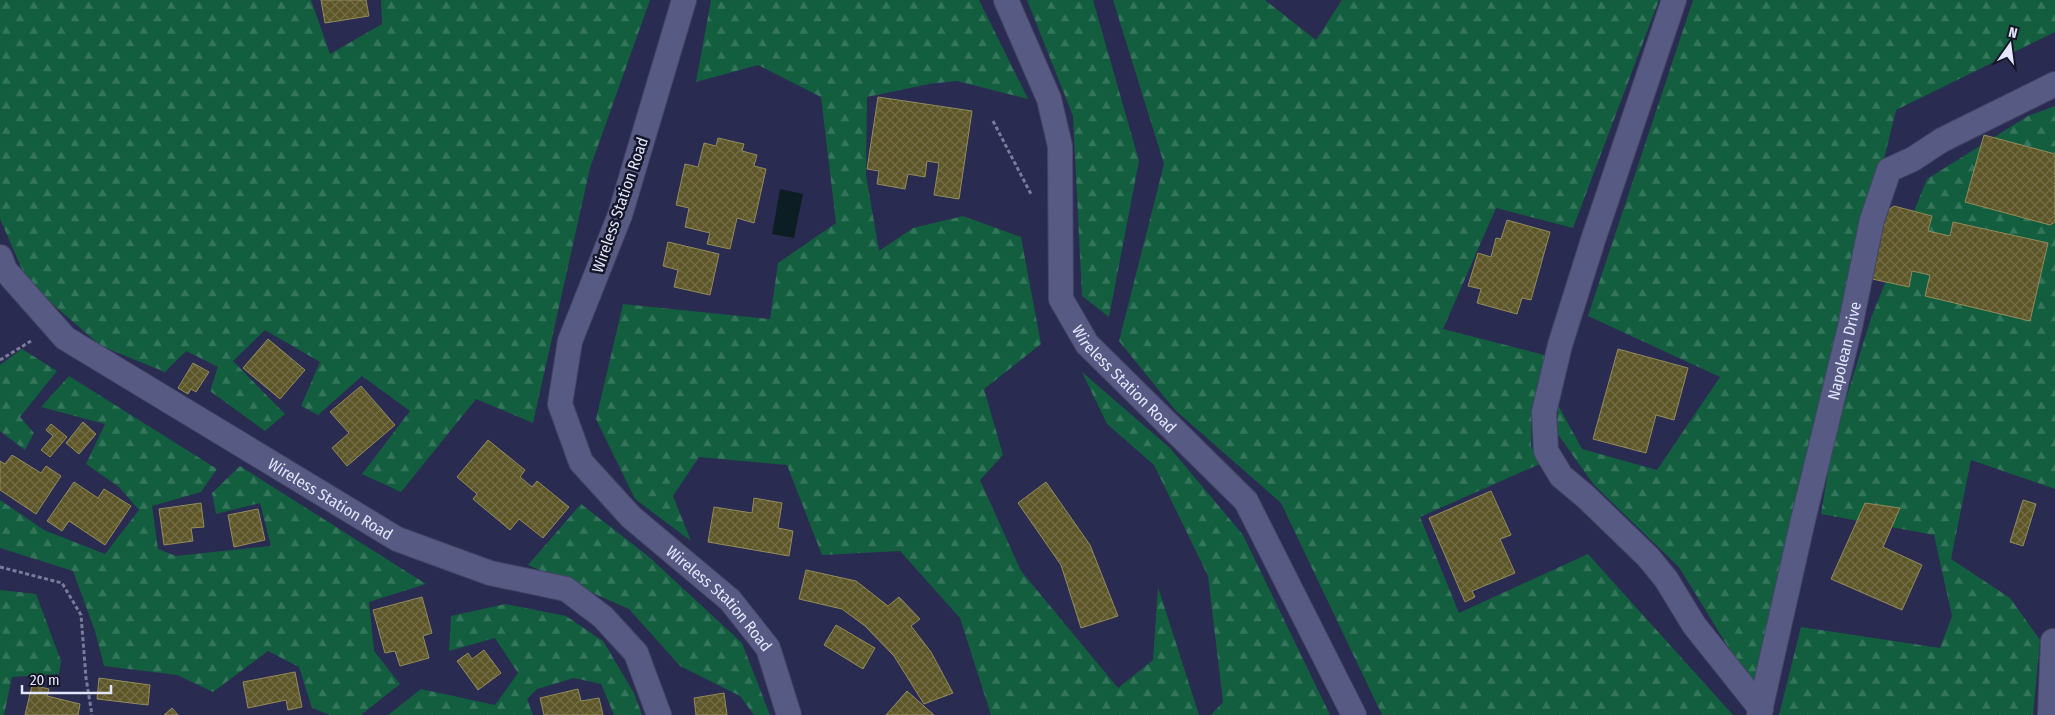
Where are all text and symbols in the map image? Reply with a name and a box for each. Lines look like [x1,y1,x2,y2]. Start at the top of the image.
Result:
north arrow [1985,20,2035,70]
text: N [2007,24,2019,42]
street label: Wireless Station Road [588,135,652,275]
street label: Napolean Drive [1823,300,1864,402]
street label: Wireless Station Road [1069,322,1181,437]
street label: Wireless Station Road [265,454,396,544]
street label: Wireless Station Road [663,541,776,655]
scale bar [22,662,111,694]
text: 20 m [30,671,60,689]

